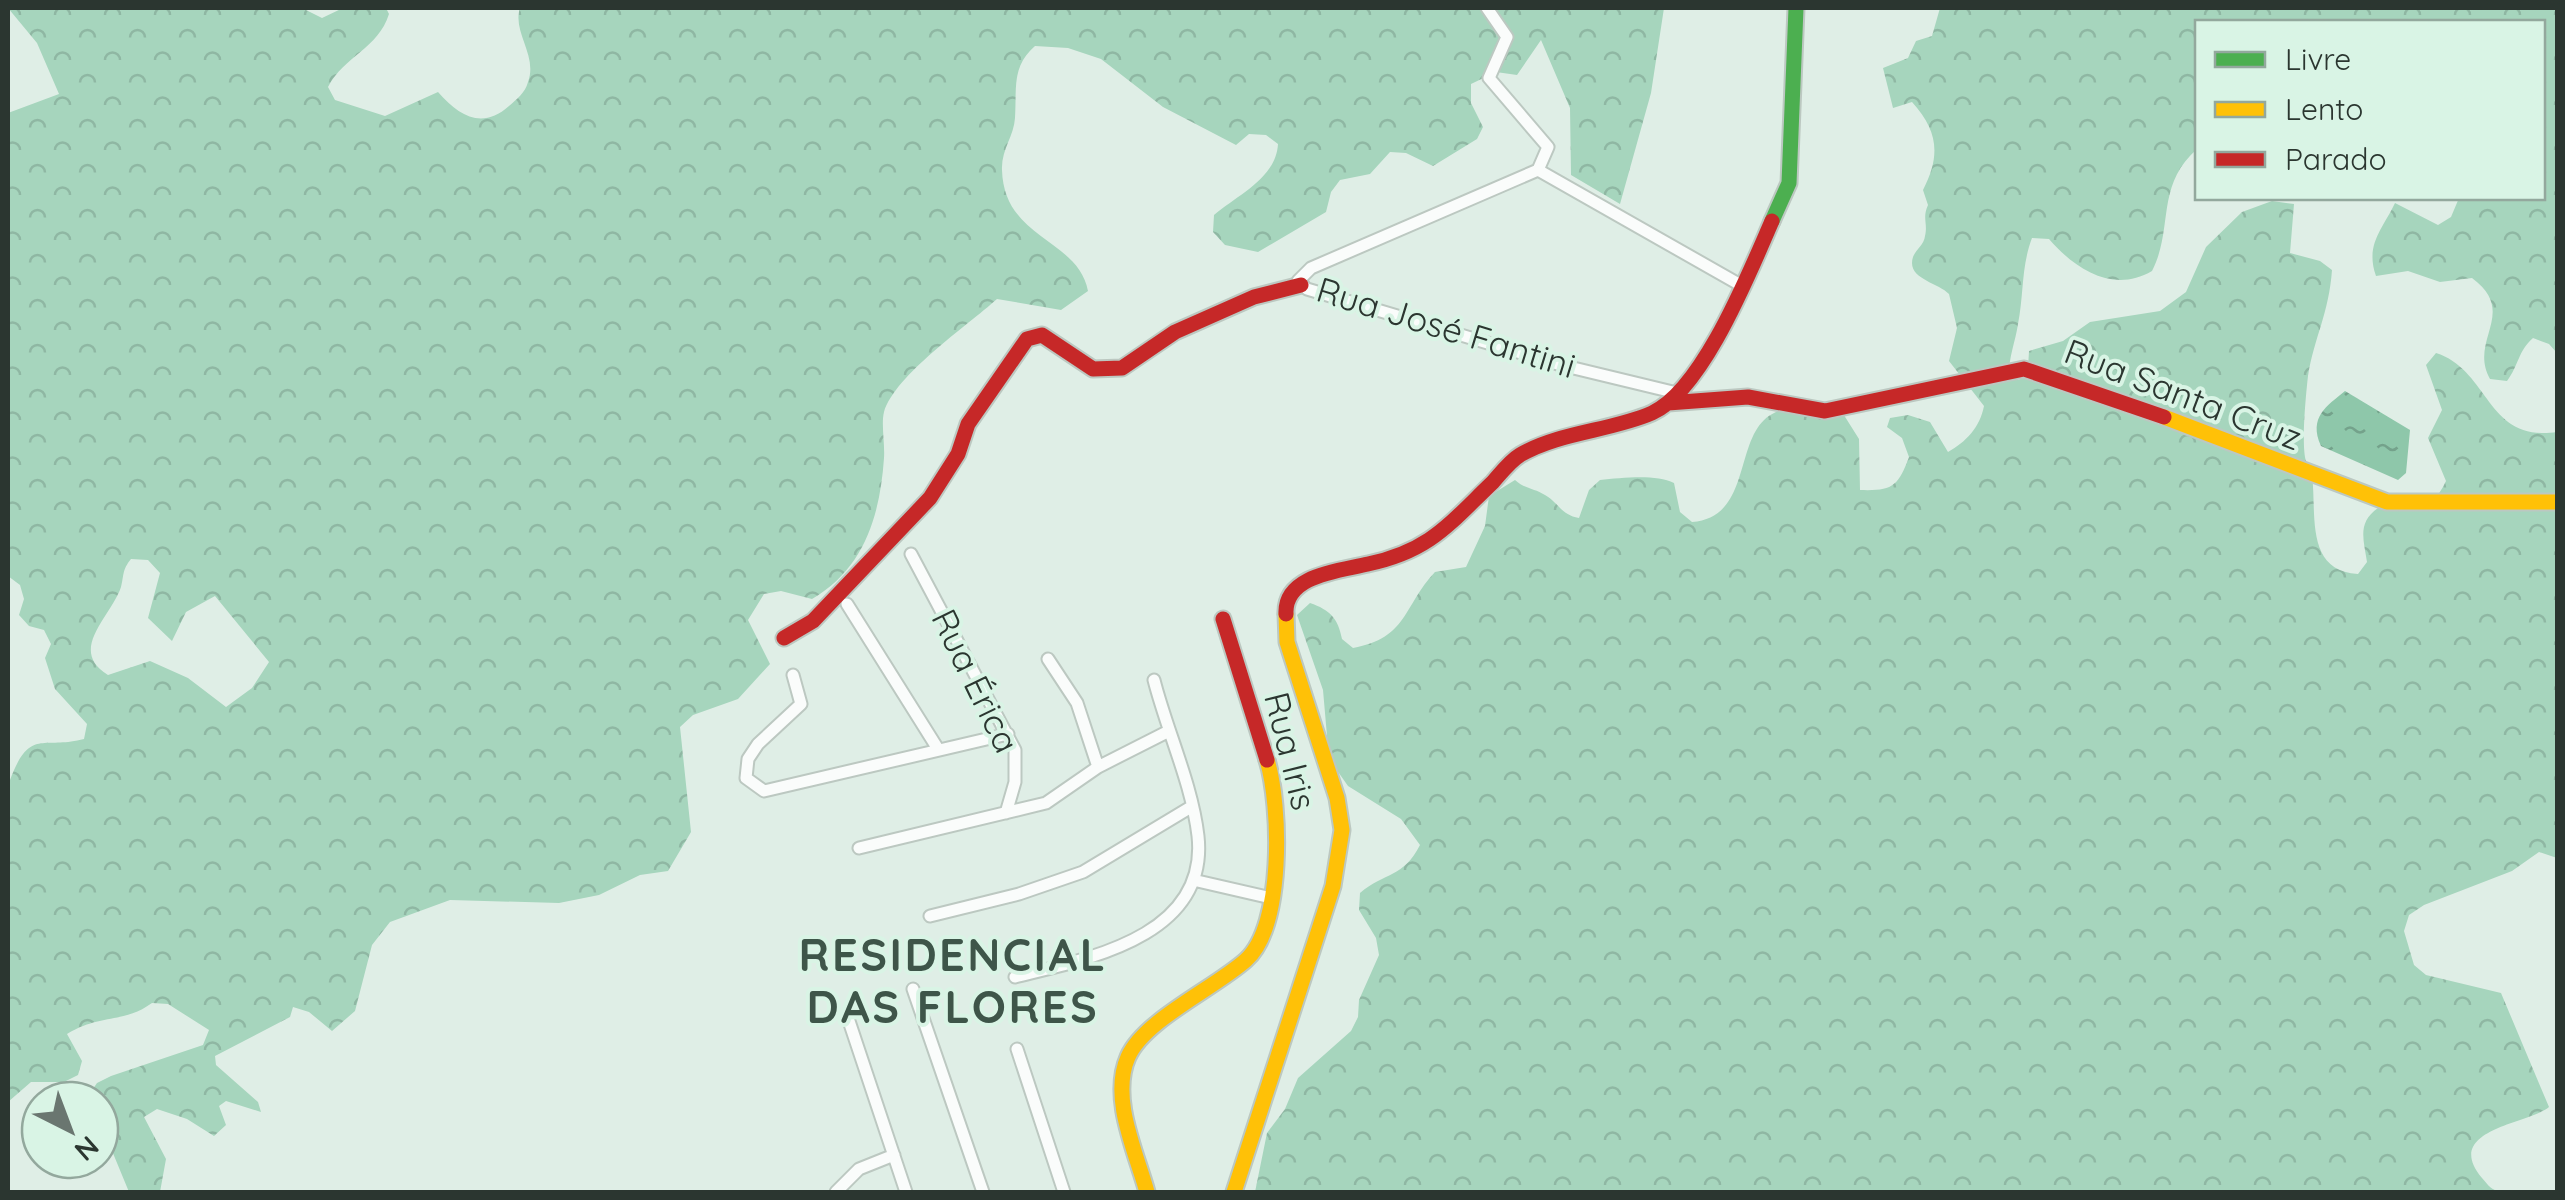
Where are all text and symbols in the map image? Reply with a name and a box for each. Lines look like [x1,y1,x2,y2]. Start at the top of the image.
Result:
legend [2195,20,2545,200]
text: Livre [2285,40,2351,78]
text: Lento [2285,90,2363,128]
text: Parado [2285,140,2387,178]
street label: Rua José Fantini [1312,267,1581,387]
street label: Rua Santa Cruz [2059,329,2308,459]
street label: Rua Érica [922,602,1029,759]
street label: Rua Iris [1255,687,1327,814]
district label: RESIDENCIAL DAS FLORES [798,926,1108,1034]
north arrow [20,1080,120,1180]
text: N [68,1129,106,1169]

